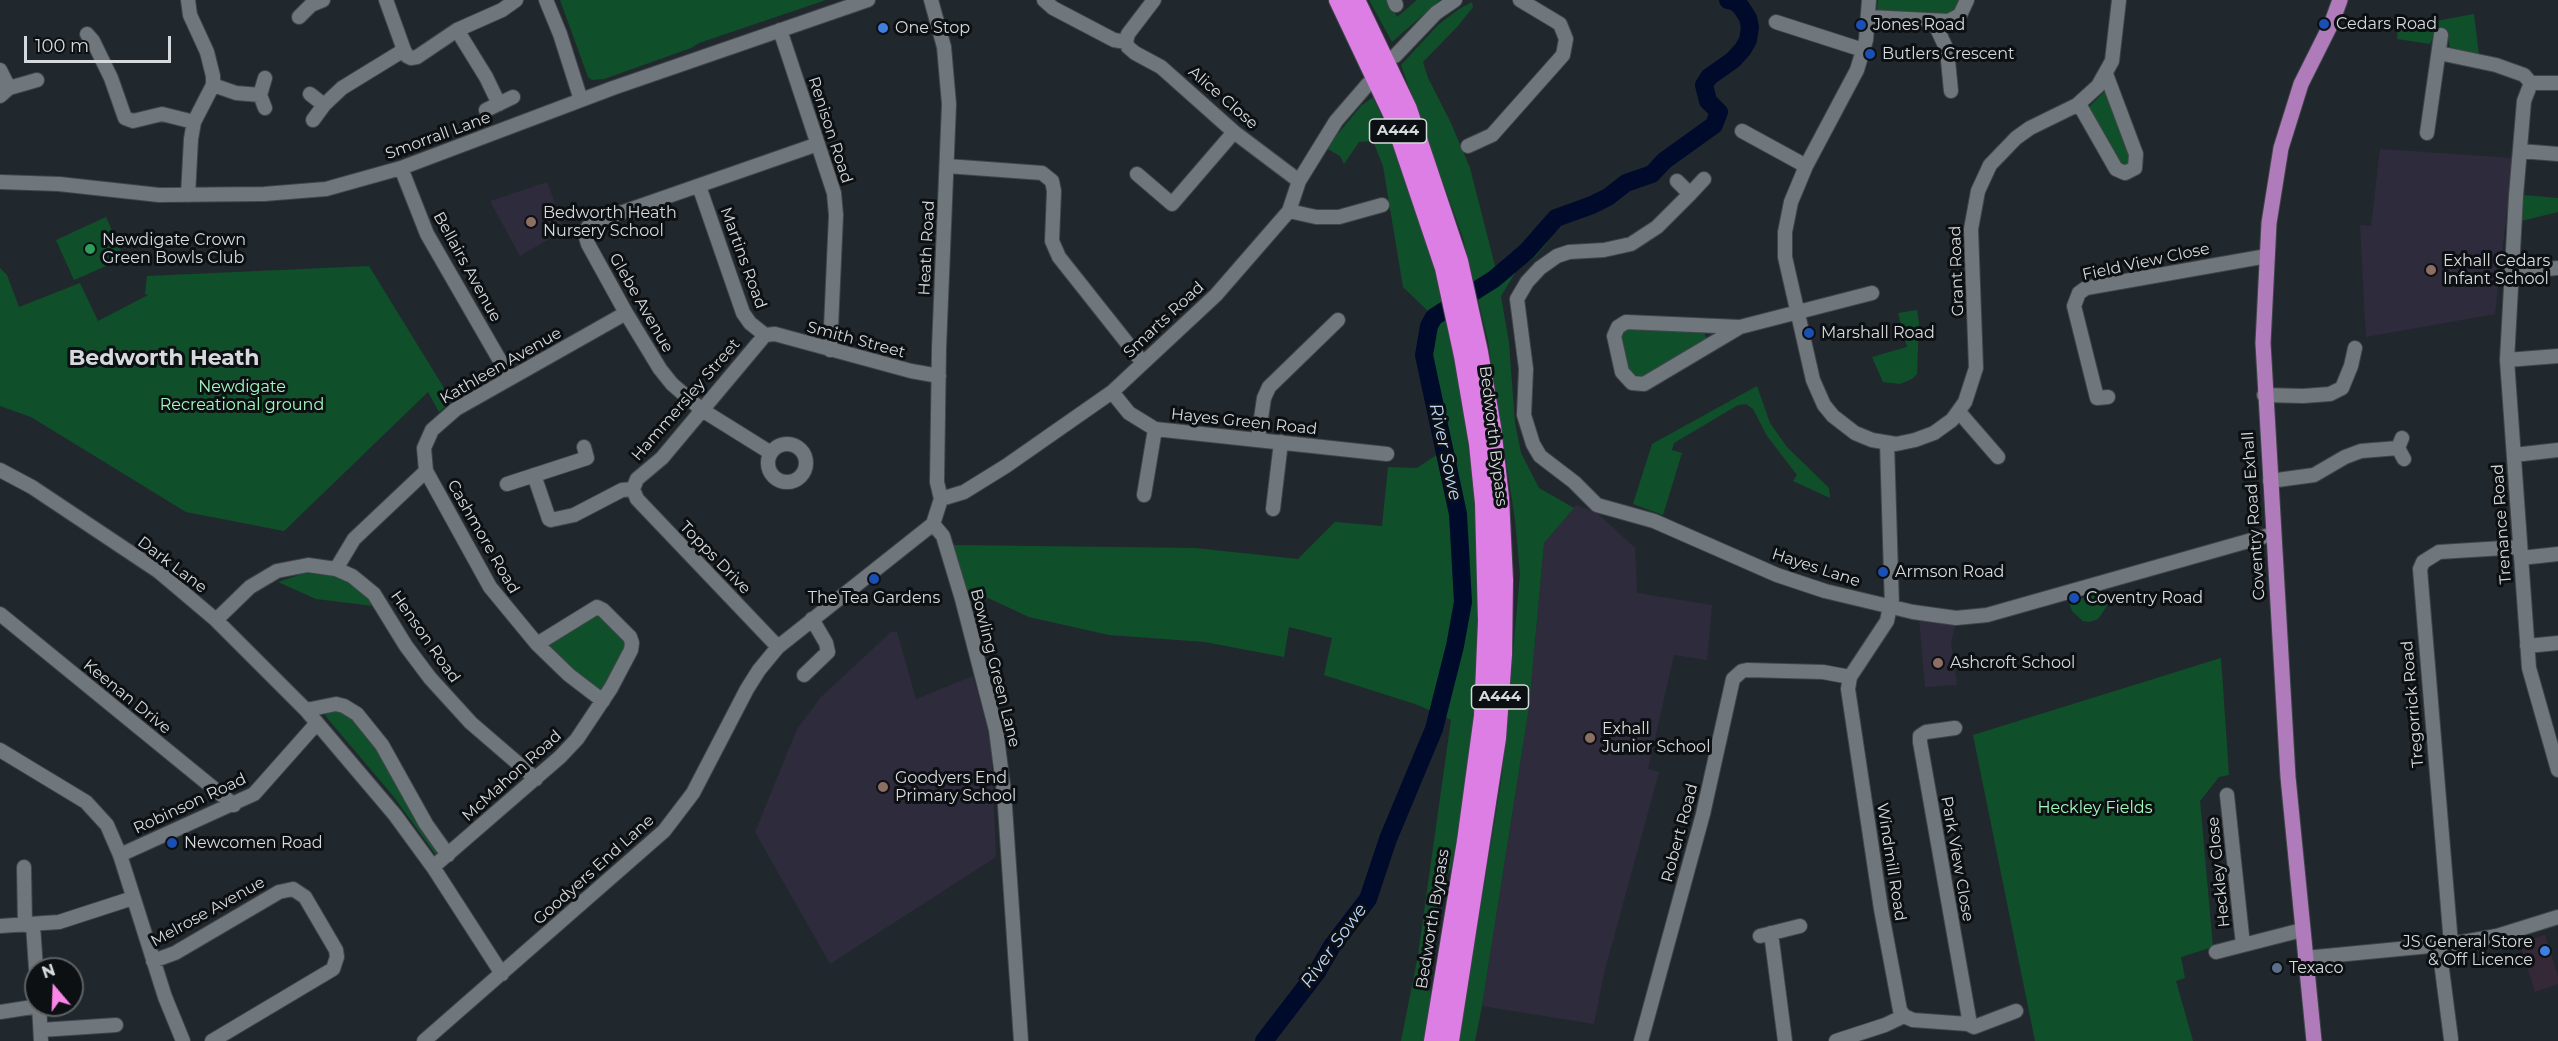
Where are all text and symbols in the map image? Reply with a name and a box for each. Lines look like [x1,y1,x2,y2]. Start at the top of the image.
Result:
place label: Cedars Road [2336,14,2437,34]
place label: Jones Road [1873,15,1965,35]
marker: Cedars Road [2317,17,2331,31]
place label: One Stop [895,18,970,38]
marker: Jones Road [1854,18,1868,32]
marker: One Stop [876,21,890,35]
scale bar [27,24,174,62]
text: 100 m [35,35,89,57]
place label: Butlers Crescent [1882,44,2015,64]
marker: Butlers Crescent [1863,47,1877,61]
street label: Alice Close [1184,63,1262,133]
street label: Renison Road [804,74,856,186]
street label: Smorrall Lane [383,108,493,164]
road number: A444 [1370,119,1426,143]
street label: Heath Road [915,200,939,296]
place label: Bedworth Heath Nursery School [543,203,677,241]
street label: Martins Road [716,205,770,311]
street label: Bellairs Avenue [429,209,505,325]
marker: Bedworth Heath Nursery School [524,215,538,229]
street label: Grant Road [1946,225,1968,317]
place label: Newdigate Crown Green Bowls Club [102,230,246,268]
street label: Field View Close [2081,239,2211,285]
marker: Newdigate Crown Green Bowls Club [83,242,97,256]
street label: Glebe Avenue [605,250,677,356]
place label: Exhall Cedars Infant School [2443,251,2550,289]
marker: Exhall Cedars Infant School [2424,263,2438,277]
street label: Smarts Road [1120,278,1208,362]
street label: Smith Street [805,318,907,362]
street label: Kathleen Avenue [437,323,565,409]
place label: Marshall Road [1821,323,1935,343]
marker: Marshall Road [1802,326,1816,340]
street label: Hammersley Street [628,335,744,465]
district label: Bedworth Heath [68,346,260,372]
street label: Bedworth Bypass [1475,365,1511,507]
park label: Newdigate Recreational ground [160,377,324,415]
water label: River Sowe [1424,402,1466,502]
street label: Hayes Green Road [1170,405,1318,439]
street label: Coventry Road Exhall [2239,431,2269,601]
street label: Trenance Road [2488,463,2516,585]
street label: Cashmore Road [443,477,523,597]
street label: Topps Drive [675,518,755,598]
street label: Dark Lane [133,533,211,597]
street label: Hayes Lane [1769,545,1863,591]
place label: Armson Road [1895,562,2004,582]
marker: Armson Road [1876,565,1890,579]
marker: The Tea Gardens [867,572,881,586]
street label: Henson Road [386,587,464,687]
street label: Bowling Green Lane [966,587,1024,749]
place label: The Tea Gardens [808,588,940,608]
place label: Coventry Road [2086,588,2203,608]
marker: Coventry Road [2067,591,2081,605]
street label: Tregorrick Road [2398,640,2428,768]
place label: Ashcroft School [1950,653,2075,673]
street label: Keenan Drive [79,656,175,738]
marker: Ashcroft School [1931,656,1945,670]
road number: A444 [1472,685,1528,709]
place label: Exhall Junior School [1602,719,1710,757]
street label: McMahon Road [458,726,566,826]
marker: Exhall Junior School [1583,731,1597,745]
place label: Goodyers End Primary School [895,768,1016,806]
street label: Robinson Road [131,769,249,839]
marker: Goodyers End Primary School [876,780,890,794]
street label: Robert Road [1658,782,1702,884]
street label: Park View Close [1937,795,1977,923]
park label: Heckley Fields [2038,798,2152,818]
street label: Windmill Road [1872,802,1910,922]
street label: Goodyers End Lane [530,811,658,929]
street label: Heckley Close [2204,816,2234,928]
place label: Newcomen Road [184,833,323,853]
marker: Newcomen Road [165,836,179,850]
street label: Bedworth Bypass [1412,848,1454,990]
street label: Melrose Avenue [148,873,268,951]
water label: River Sowe [1296,900,1372,992]
place label: JS General Store & Off Licence [2403,932,2533,970]
marker: JS General Store & Off Licence [2538,944,2552,958]
north arrow [24,957,84,1017]
place label: Texaco [2289,958,2343,978]
text: N [39,960,58,982]
marker: Texaco [2270,961,2284,975]

